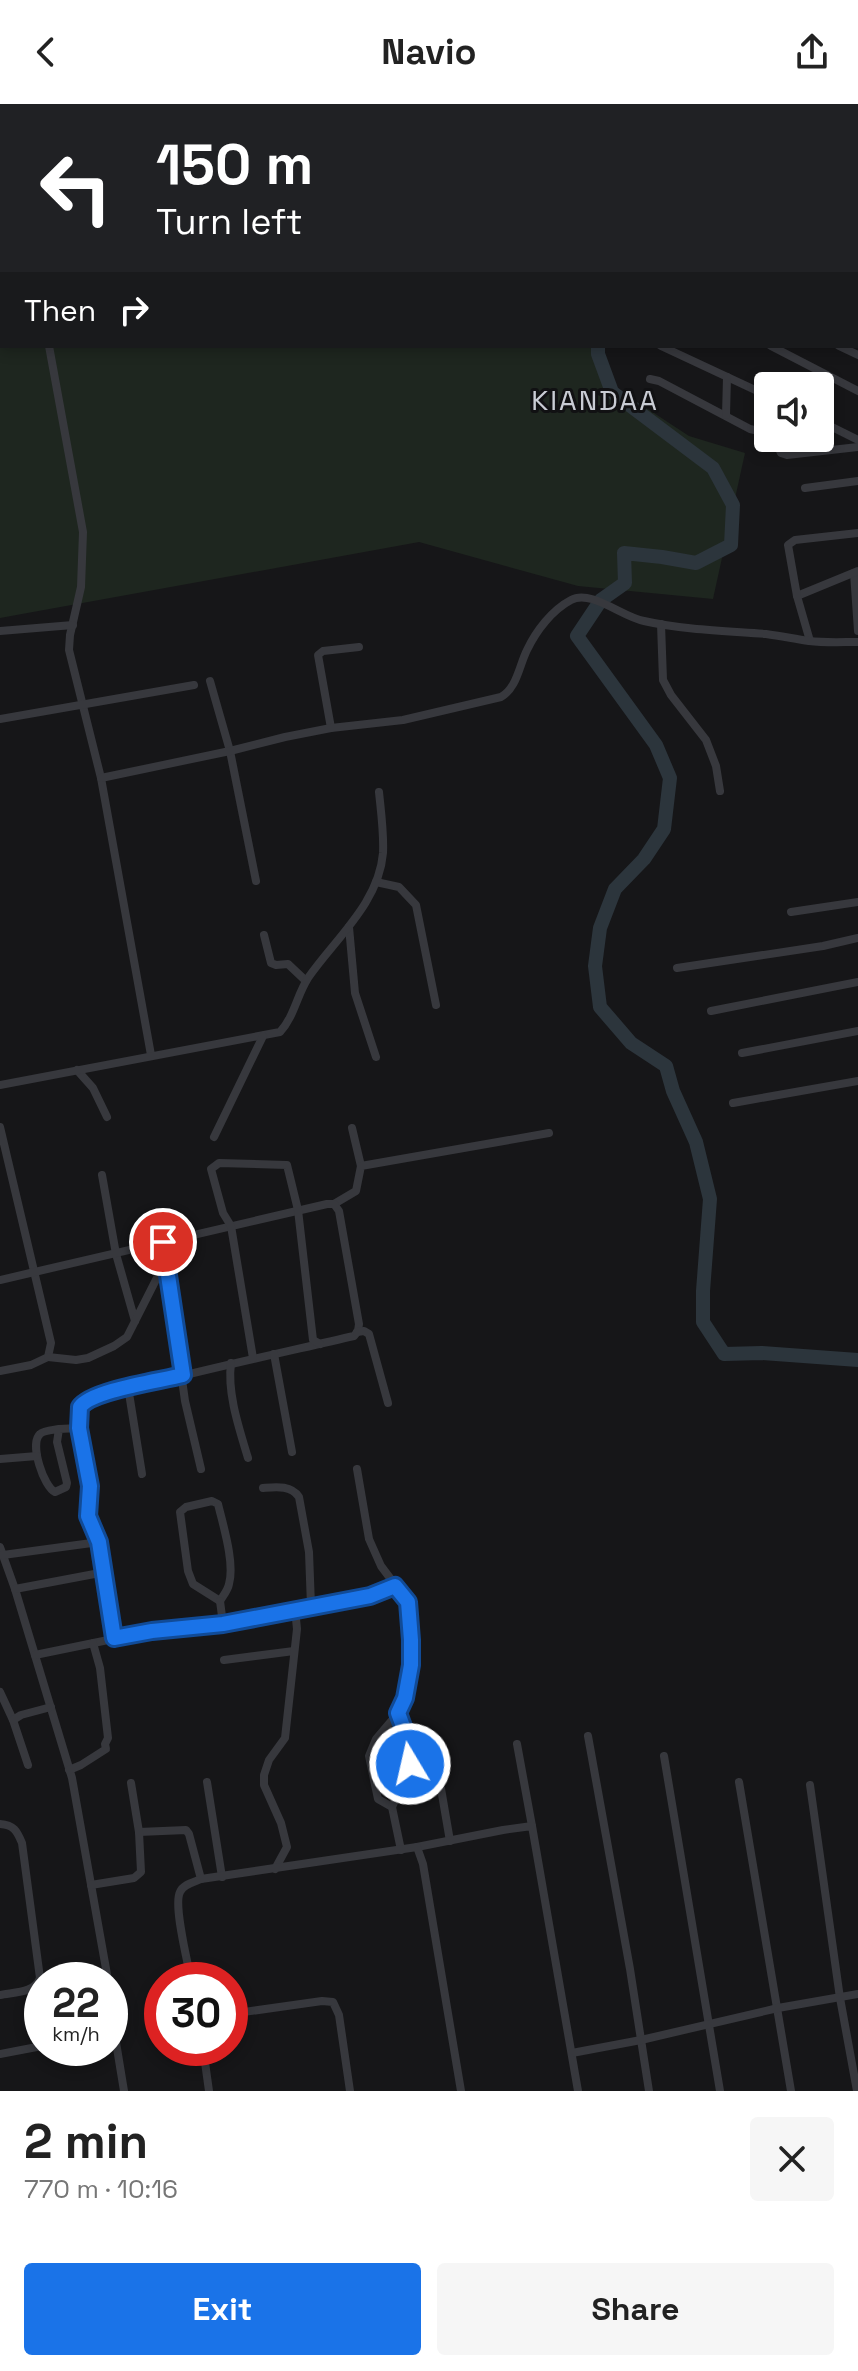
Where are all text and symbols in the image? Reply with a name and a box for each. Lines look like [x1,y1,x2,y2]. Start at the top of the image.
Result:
text: Navio [381,29,477,75]
icon: back [24,30,68,74]
icon: share [790,30,834,74]
text: 150 m [156,129,313,200]
icon: left [24,136,128,240]
text: Turn left [156,199,303,245]
icon: right [112,288,156,332]
text: Then [24,291,96,330]
map controls [754,372,834,452]
button: sound [754,372,834,452]
district label: KIANDAA [531,382,659,418]
pin [129,1208,197,1276]
icon: arrive [141,1220,185,1264]
position arrow [368,1722,452,1806]
speed limit sign: 30 [144,1962,248,2066]
text: 22 [52,1978,100,2029]
text: km/h [52,2021,100,2047]
text: 2 min [24,2111,148,2172]
button: close [750,2117,834,2201]
text: 770 m · 10:16 [24,2172,178,2206]
button: Exit [24,2263,421,2355]
button: Share [437,2263,834,2355]

